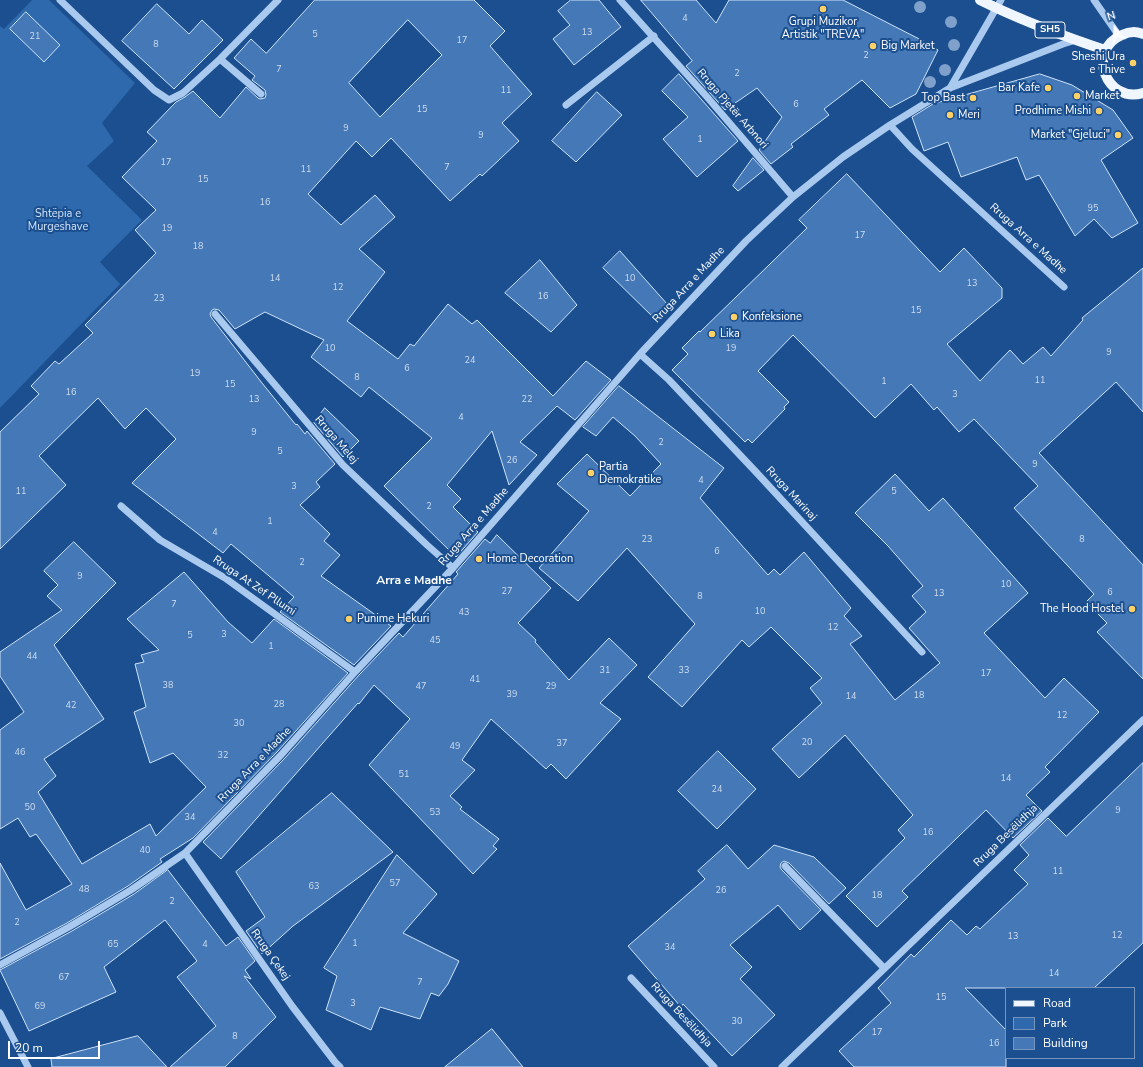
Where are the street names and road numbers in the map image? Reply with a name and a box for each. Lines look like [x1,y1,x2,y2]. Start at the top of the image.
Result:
road number: SH5 [1035,22,1065,38]
street label: Rruga Pjetër Arbnori [694,66,770,152]
street label: Rruga Arra e Madhe [987,201,1069,277]
street label: Rruga Arra e Madhe [650,244,728,326]
street label: Rruga Melej [312,413,360,467]
street label: Rruga Marinaj [763,464,819,524]
street label: Rruga Arra e Madhe [436,485,512,569]
street label: Rruga At Zef Pllumi [210,553,298,619]
street label: Rruga Arra e Madhe [216,725,294,805]
street label: Rruga Besëlidhja [971,802,1041,870]
street label: Rruga Çekej [248,927,292,983]
street label: Rruga Besëlidhja [648,980,714,1050]

